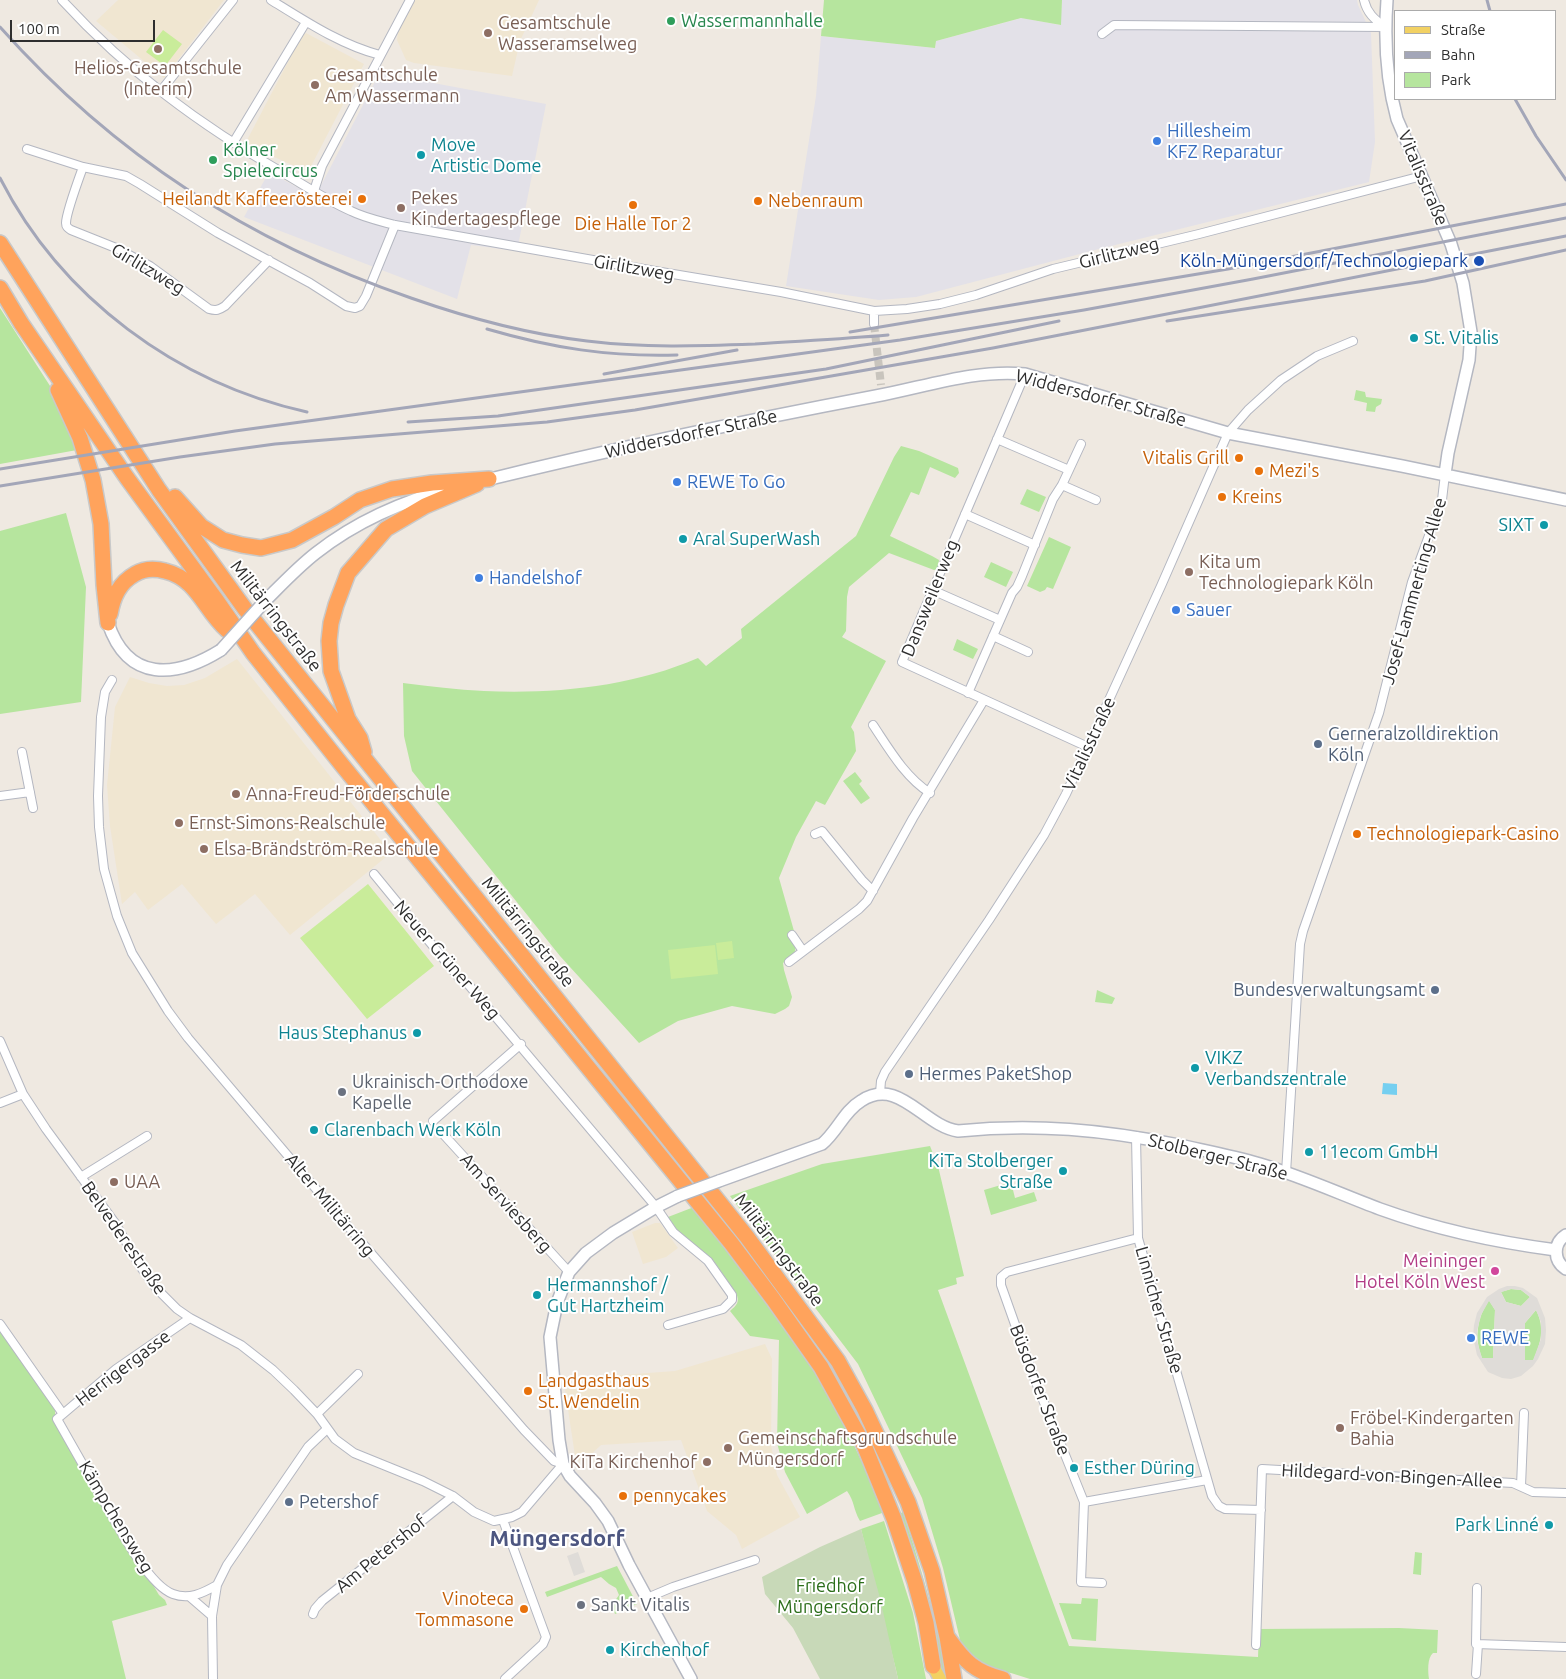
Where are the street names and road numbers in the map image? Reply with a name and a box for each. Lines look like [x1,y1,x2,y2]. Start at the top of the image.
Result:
street label: Vitalisstraße [1393,127,1453,229]
street label: Girlitzweg [1077,233,1161,273]
street label: Girlitzweg [107,239,189,299]
street label: Girlitzweg [592,250,676,286]
street label: Widdersdorfer Straße [1013,365,1189,431]
street label: Widdersdorfer Straße [603,405,779,463]
street label: Josef-Lammerting-Allee [1377,495,1451,687]
street label: Dansweilerweg [897,536,963,660]
street label: Militärringstraße [226,556,326,676]
street label: Vitalisstraße [1058,694,1120,794]
street label: Militärringstraße [477,872,579,992]
street label: Neuer Grüner Weg [389,896,505,1024]
street label: Stolberger Straße [1146,1129,1290,1185]
street label: Alter Militärring [280,1149,380,1261]
street label: Am Serviesberg [456,1149,556,1257]
street label: Belvederestraße [77,1177,171,1299]
street label: Militärringstraße [730,1189,828,1311]
street label: Linnicher Straße [1131,1244,1187,1376]
street label: Büsdorfer Straße [1005,1321,1075,1459]
street label: Herrigergasse [71,1325,175,1411]
street label: Kämpchensweg [74,1457,158,1577]
street label: Hildegard-von-Bingen-Allee [1281,1459,1503,1493]
street label: Am Petershof [331,1511,431,1597]

